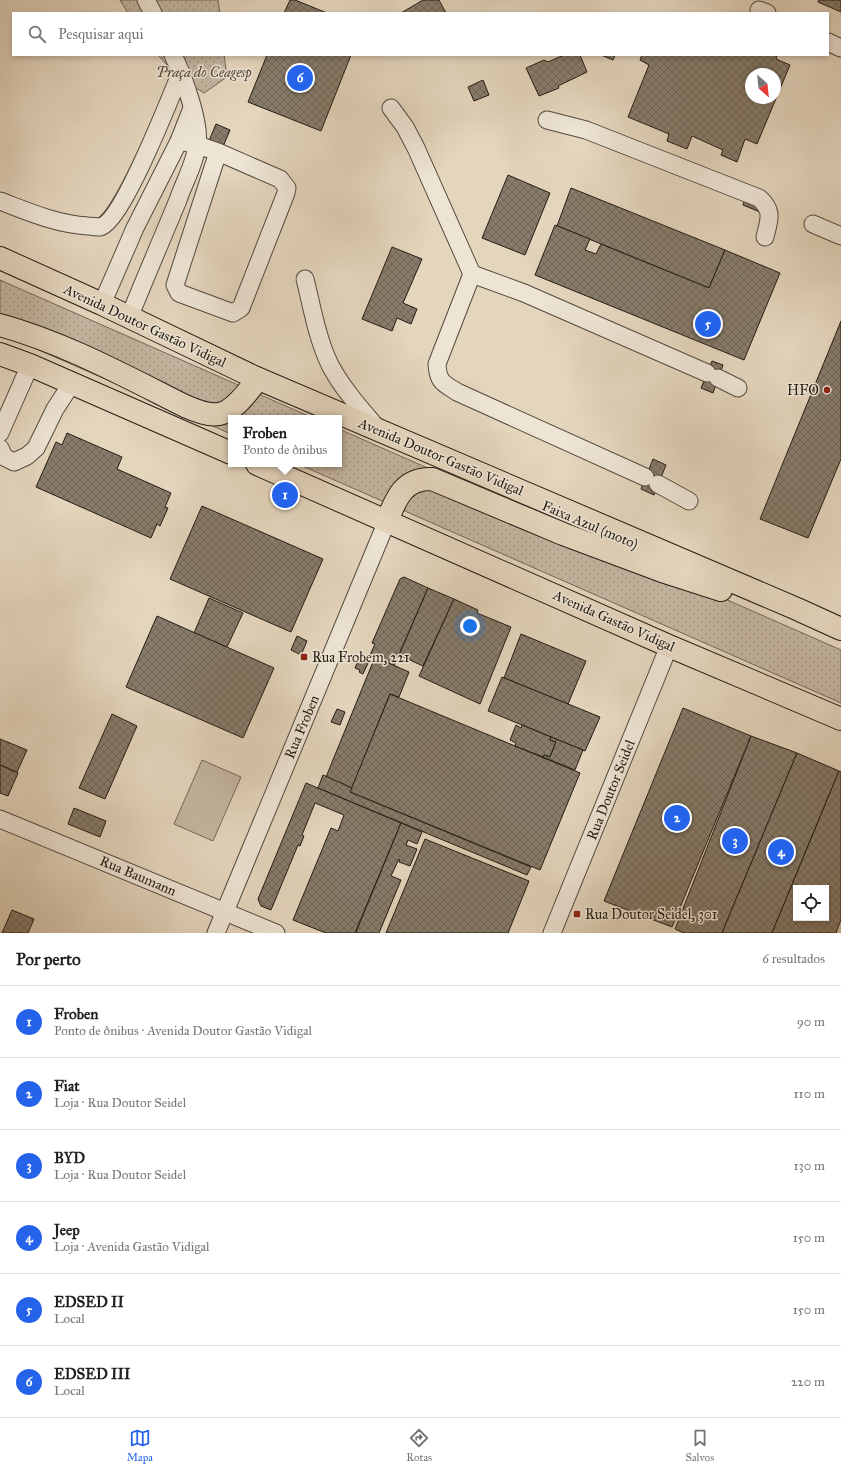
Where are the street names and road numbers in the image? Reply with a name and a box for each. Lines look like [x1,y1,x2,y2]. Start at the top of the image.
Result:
street label: Avenida Doutor Gastão Vidigal [60,280,229,371]
street label: Avenida Doutor Gastão Vidigal [355,414,526,500]
street label: Faixa Azul (moto) [539,497,641,554]
street label: Avenida Gastão Vidigal [550,586,678,656]
street label: Rua Froben [281,692,323,761]
street label: Rua Doutor Seidel [583,737,639,843]
street label: Rua Baumann [97,852,179,900]

